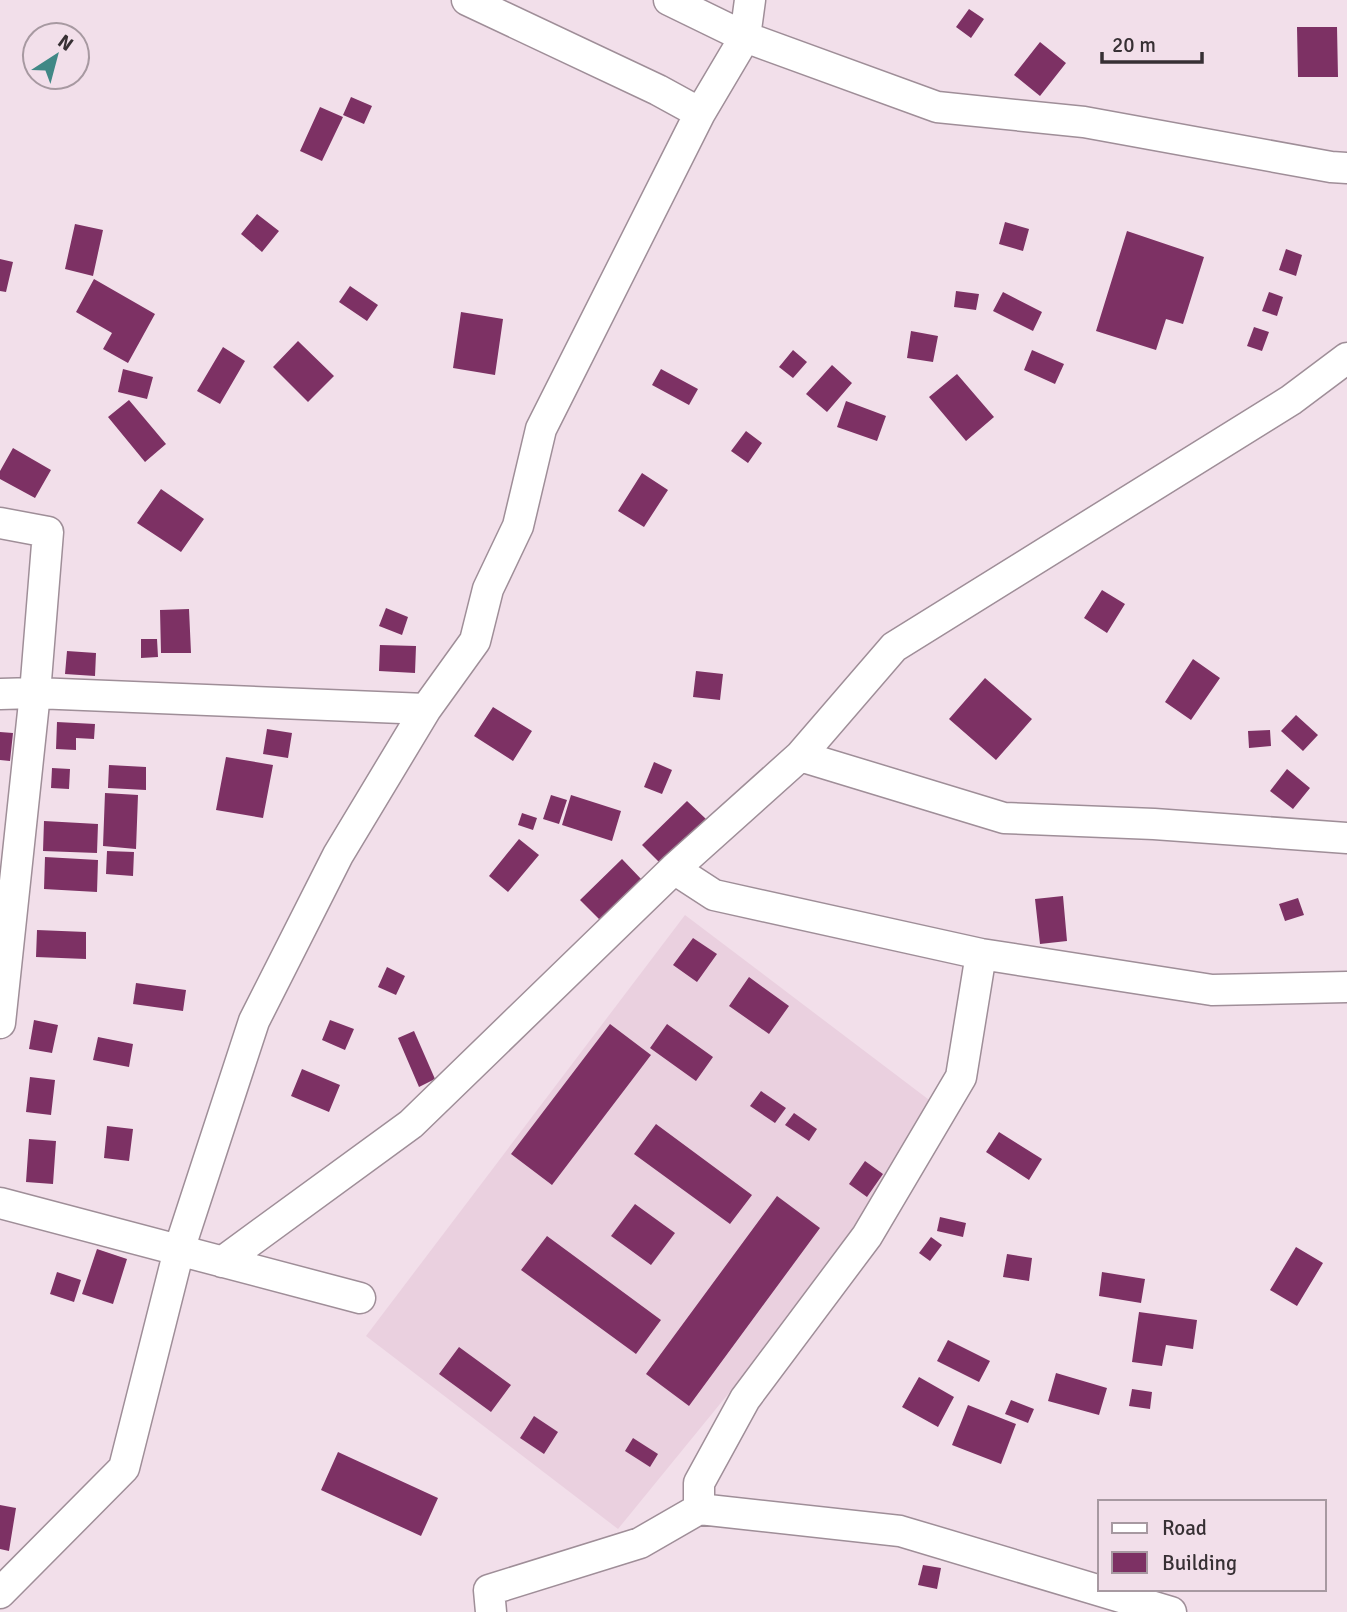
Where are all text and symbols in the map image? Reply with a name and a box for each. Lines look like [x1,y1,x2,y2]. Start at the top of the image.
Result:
north arrow [21,21,91,91]
scale bar [1102,21,1202,65]
text: N [53,29,78,57]
text: 20 m [1112,32,1156,58]
legend [1098,1500,1326,1591]
text: Road [1162,1515,1207,1541]
text: Building [1162,1550,1237,1576]

